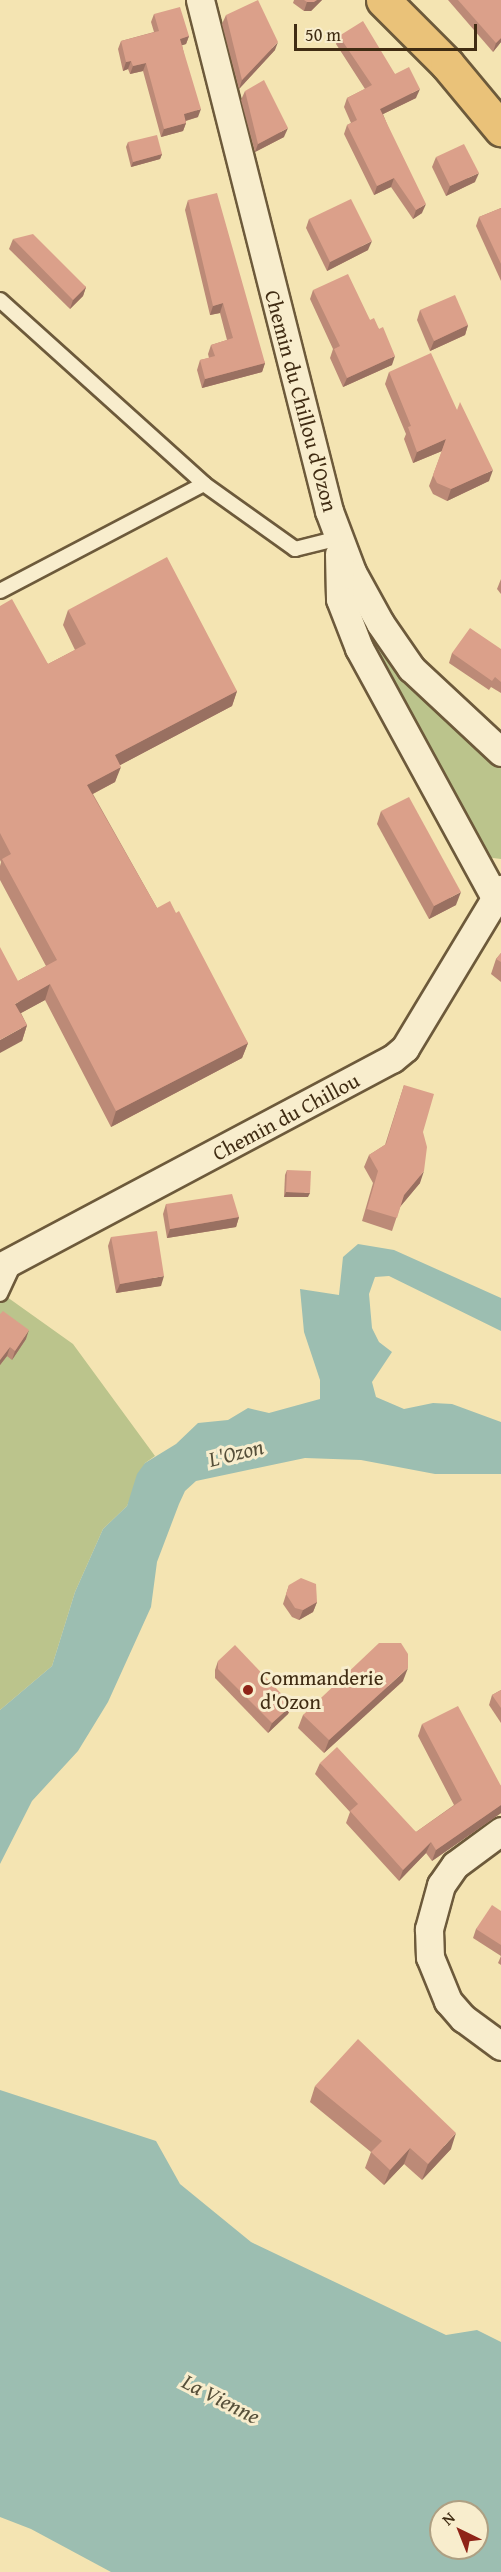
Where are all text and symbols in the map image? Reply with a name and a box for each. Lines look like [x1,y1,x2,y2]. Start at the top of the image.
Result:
scale bar [297,12,480,50]
text: 50 m [305,21,341,48]
street label: Chemin du Chillou d'Ozon [259,287,343,515]
street label: Chemin du Chillou [208,1068,364,1166]
water label: L'Ozon [206,1433,266,1473]
place label: Commanderie d'Ozon [260,1665,384,1715]
marker: Commanderie d'Ozon [241,1683,255,1697]
water label: La Vienne [178,2368,264,2430]
north arrow [429,2500,489,2560]
text: N [436,2506,460,2531]

